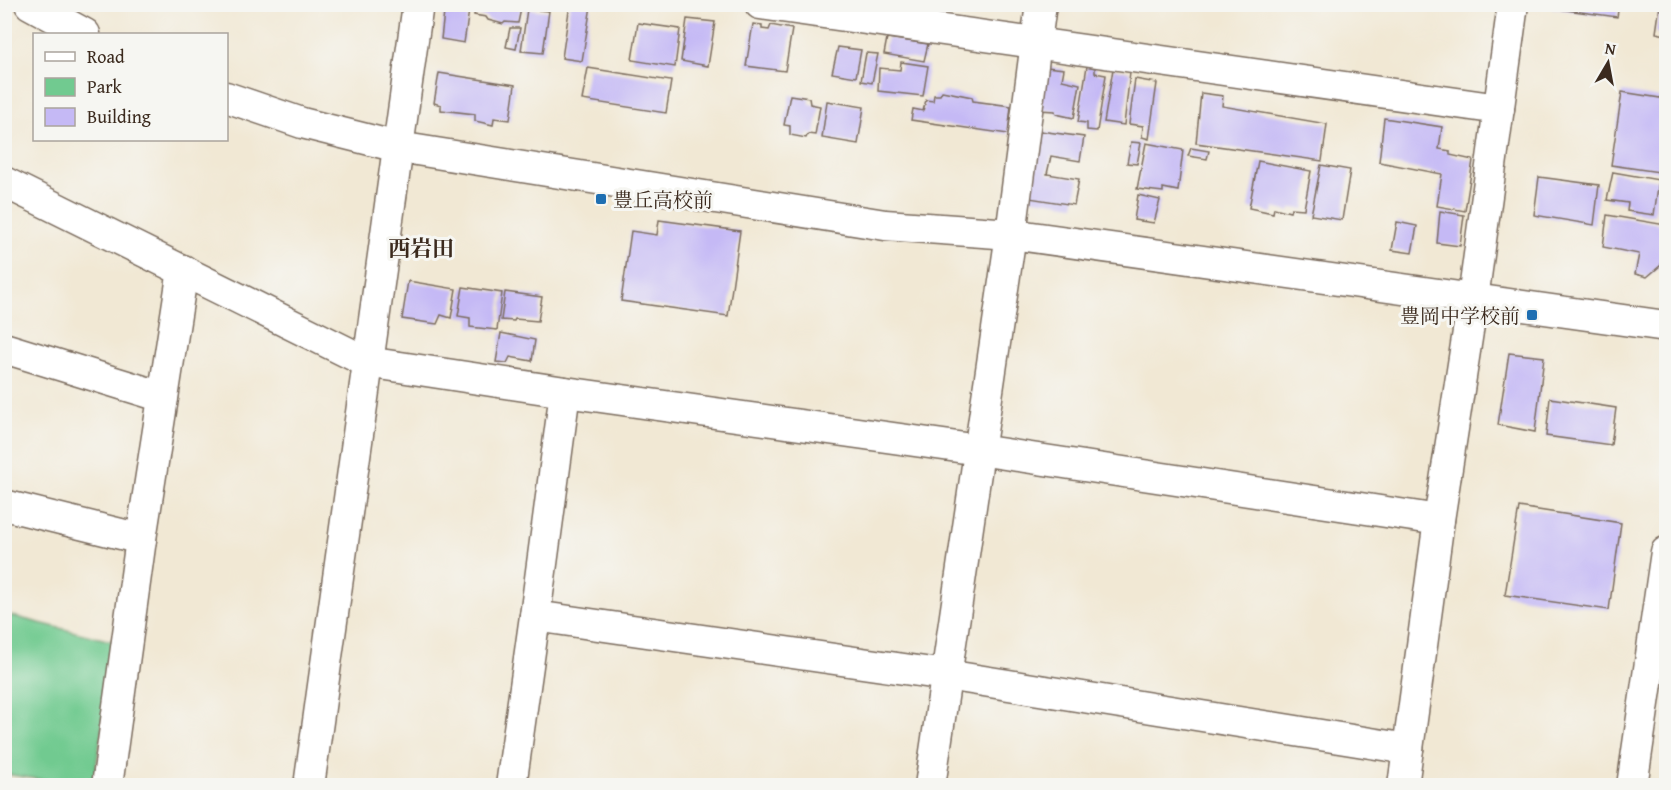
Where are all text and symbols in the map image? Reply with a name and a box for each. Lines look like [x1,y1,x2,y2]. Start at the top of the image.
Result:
legend [33,33,228,141]
north arrow [1578,33,1638,93]
text: N [1603,35,1618,61]
text: Road [87,43,125,70]
text: Park [87,73,123,100]
text: Building [87,103,151,130]
place label: 豊丘高校前 [613,185,713,214]
marker: 豊丘高校前 [594,192,608,206]
district label: 西岩田 [388,232,454,264]
place label: 豊岡中学校前 [1400,301,1520,330]
marker: 豊岡中学校前 [1525,308,1539,322]

